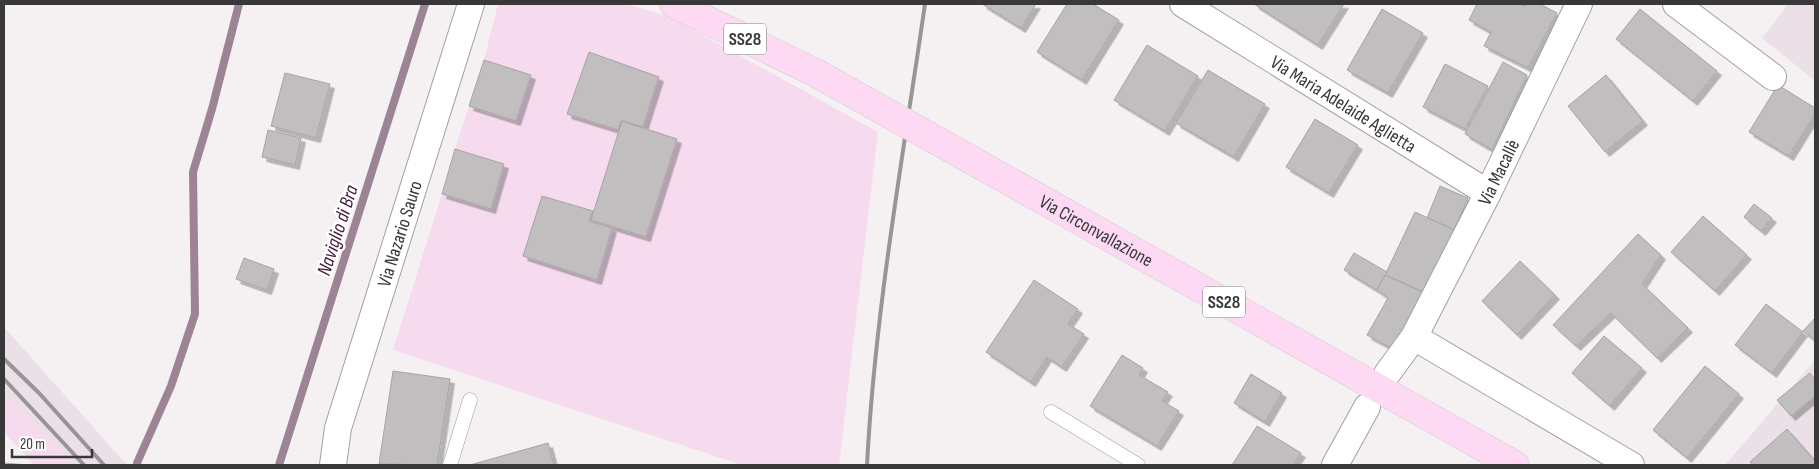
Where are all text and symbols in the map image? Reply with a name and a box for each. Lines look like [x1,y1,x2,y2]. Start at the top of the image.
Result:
road number: SS28 [724,23,766,54]
street label: Via Maria Adelaide Aglietta [1266,51,1420,159]
street label: Via Macallè [1474,136,1525,210]
street label: Via Nazario Sauro [373,178,428,290]
water label: Naviglio di Bra [312,182,364,279]
street label: Via Circonvallazione [1035,190,1157,272]
road number: SS28 [1203,286,1245,318]
scale bar [12,426,92,458]
text: 20 m [20,435,45,454]

